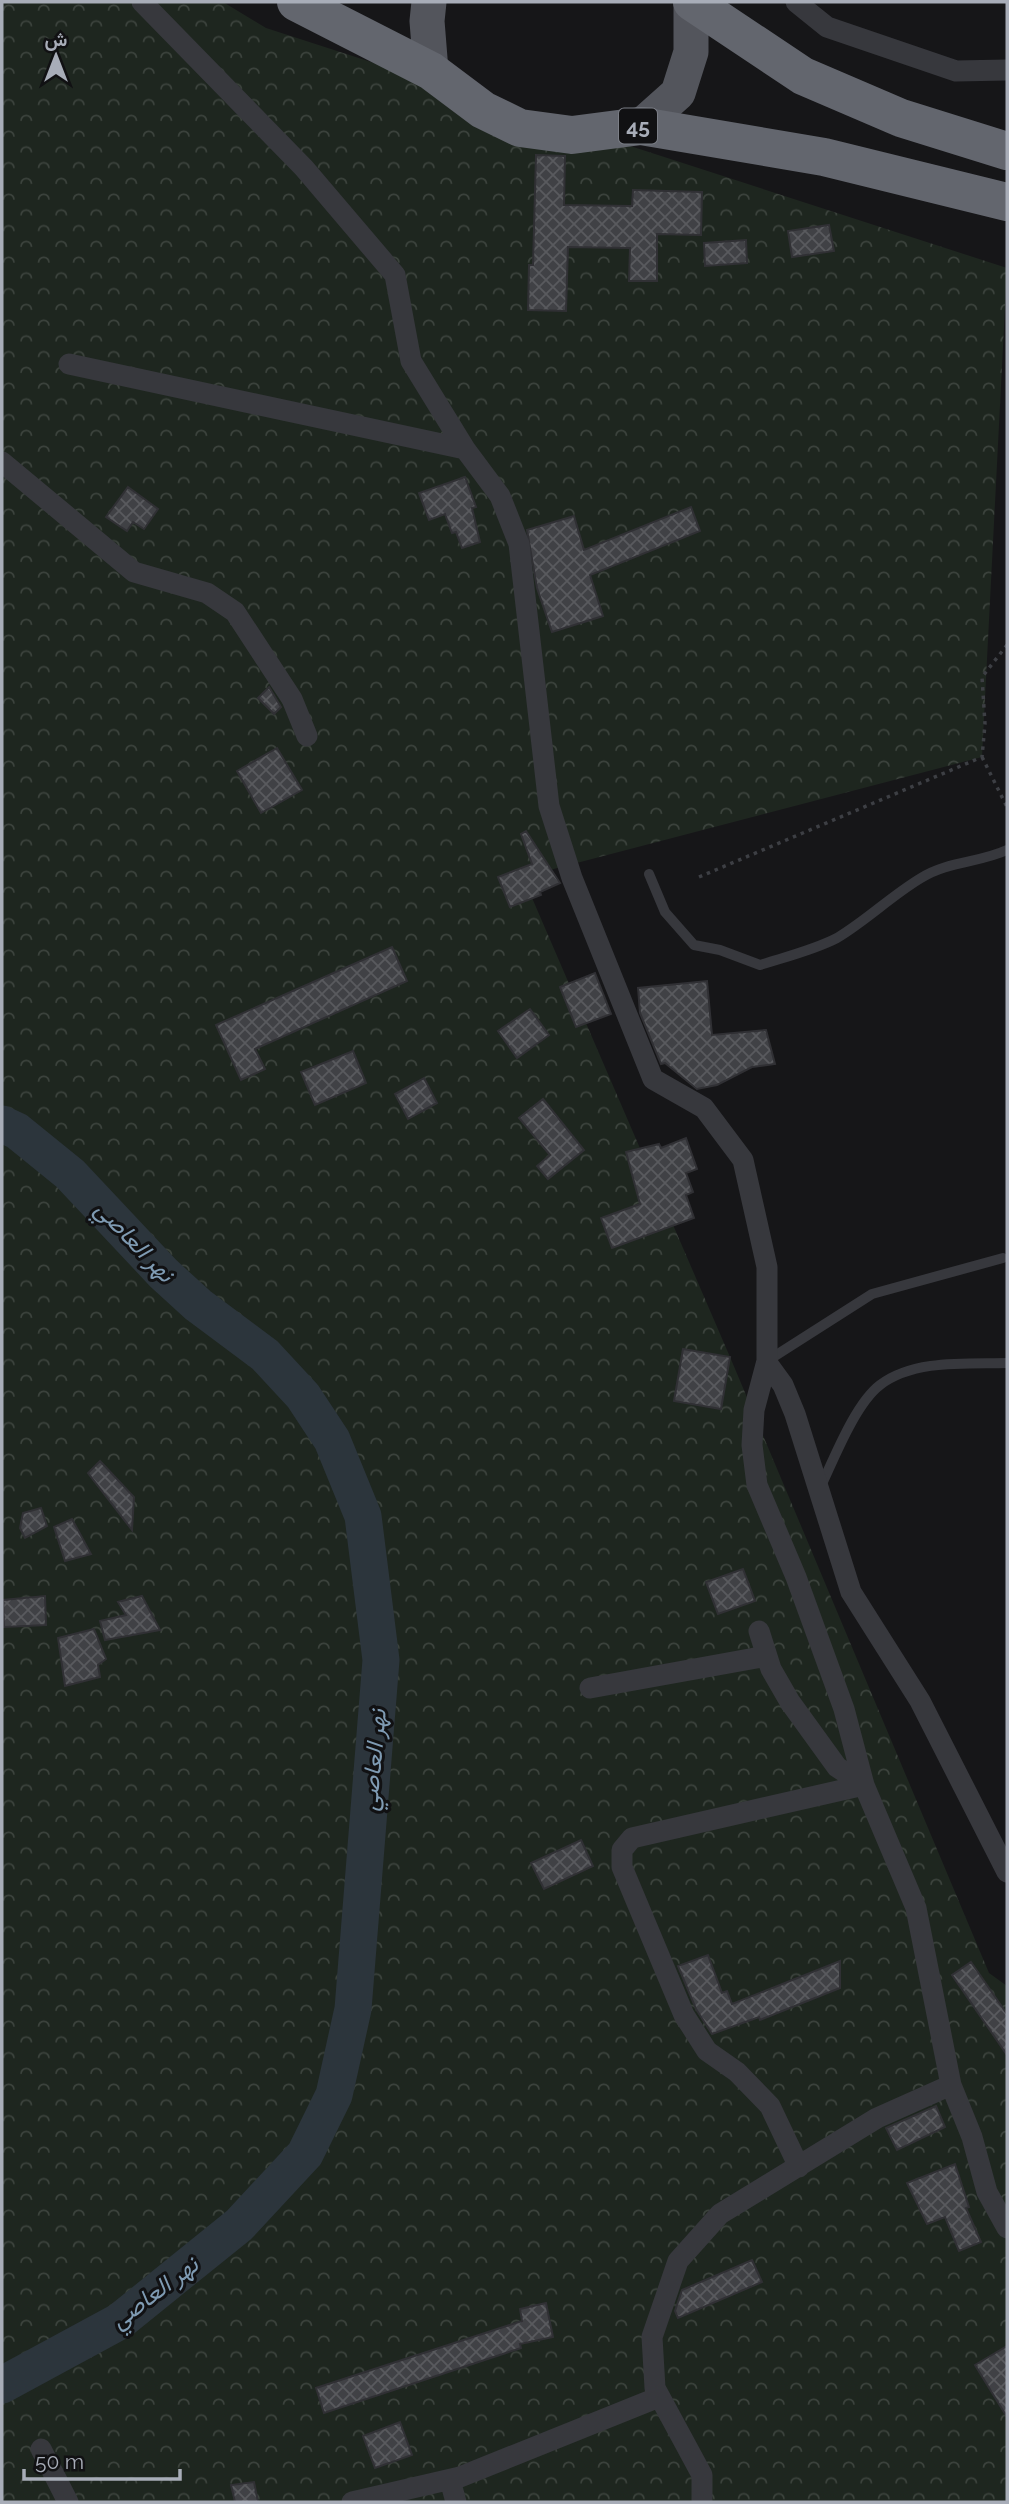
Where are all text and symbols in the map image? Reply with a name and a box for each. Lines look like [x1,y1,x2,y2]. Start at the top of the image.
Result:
north arrow [21,21,91,91]
text: ش [45,28,68,51]
road number: 45 [619,108,657,144]
water label: نهر العاصي [85,1194,182,1292]
water label: نهر العاصي [354,1707,397,1813]
water label: نهر العاصي [104,2249,207,2338]
scale bar [24,2438,180,2482]
text: 50 m [35,2449,84,2474]

